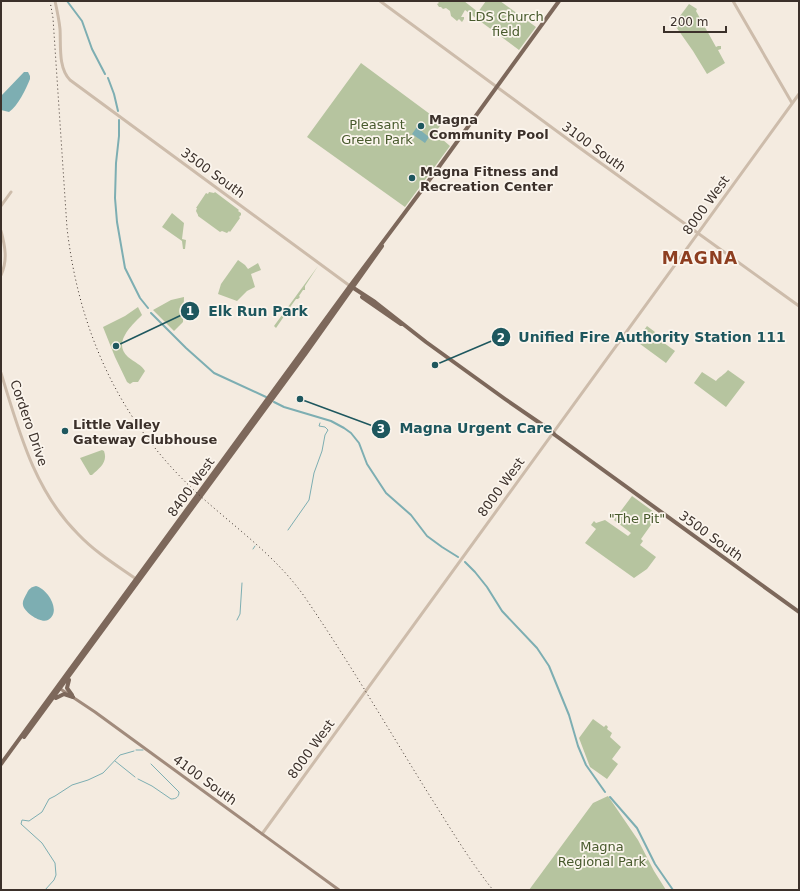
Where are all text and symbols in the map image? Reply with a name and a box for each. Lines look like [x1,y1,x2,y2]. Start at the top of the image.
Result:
scale bar [664,8,726,34]
park label: LDS Church field [468,9,544,39]
text: 200 m [670,15,708,29]
place label: Magna Community Pool [429,112,549,142]
park label: Pleasant Green Park [341,117,413,147]
street label: 3100 South [559,119,629,175]
marker: Magna Community Pool [416,121,426,131]
street label: 3500 South [178,145,248,201]
place label: Magna Fitness and Recreation Center [420,164,559,194]
marker: Magna Fitness and Recreation Center [407,173,417,183]
street label: 8000 West [680,173,732,237]
district label: MAGNA [662,248,738,268]
callout: Elk Run Park [180,298,315,324]
text: Elk Run Park [208,303,309,319]
text: 1 [186,304,194,318]
callout: Unified Fire Authority Station 111 [491,324,794,350]
text: Unified Fire Authority Station 111 [518,329,786,345]
text: 2 [497,331,505,345]
street label: Cordero Drive [7,378,51,468]
callout: Magna Urgent Care [371,416,560,442]
place label: Little Valley Gateway Clubhouse [73,417,218,447]
text: Magna Urgent Care [399,420,553,436]
text: 3 [377,422,385,436]
marker: Little Valley Gateway Clubhouse [60,426,70,436]
street label: 8400 West [165,455,217,519]
street label: 8000 West [475,455,527,519]
street label: 3500 South [676,508,746,564]
park label: "The Pit" [609,511,665,526]
street label: 8000 West [285,717,337,781]
street label: 4100 South [170,752,240,808]
park label: Magna Regional Park [558,839,647,869]

